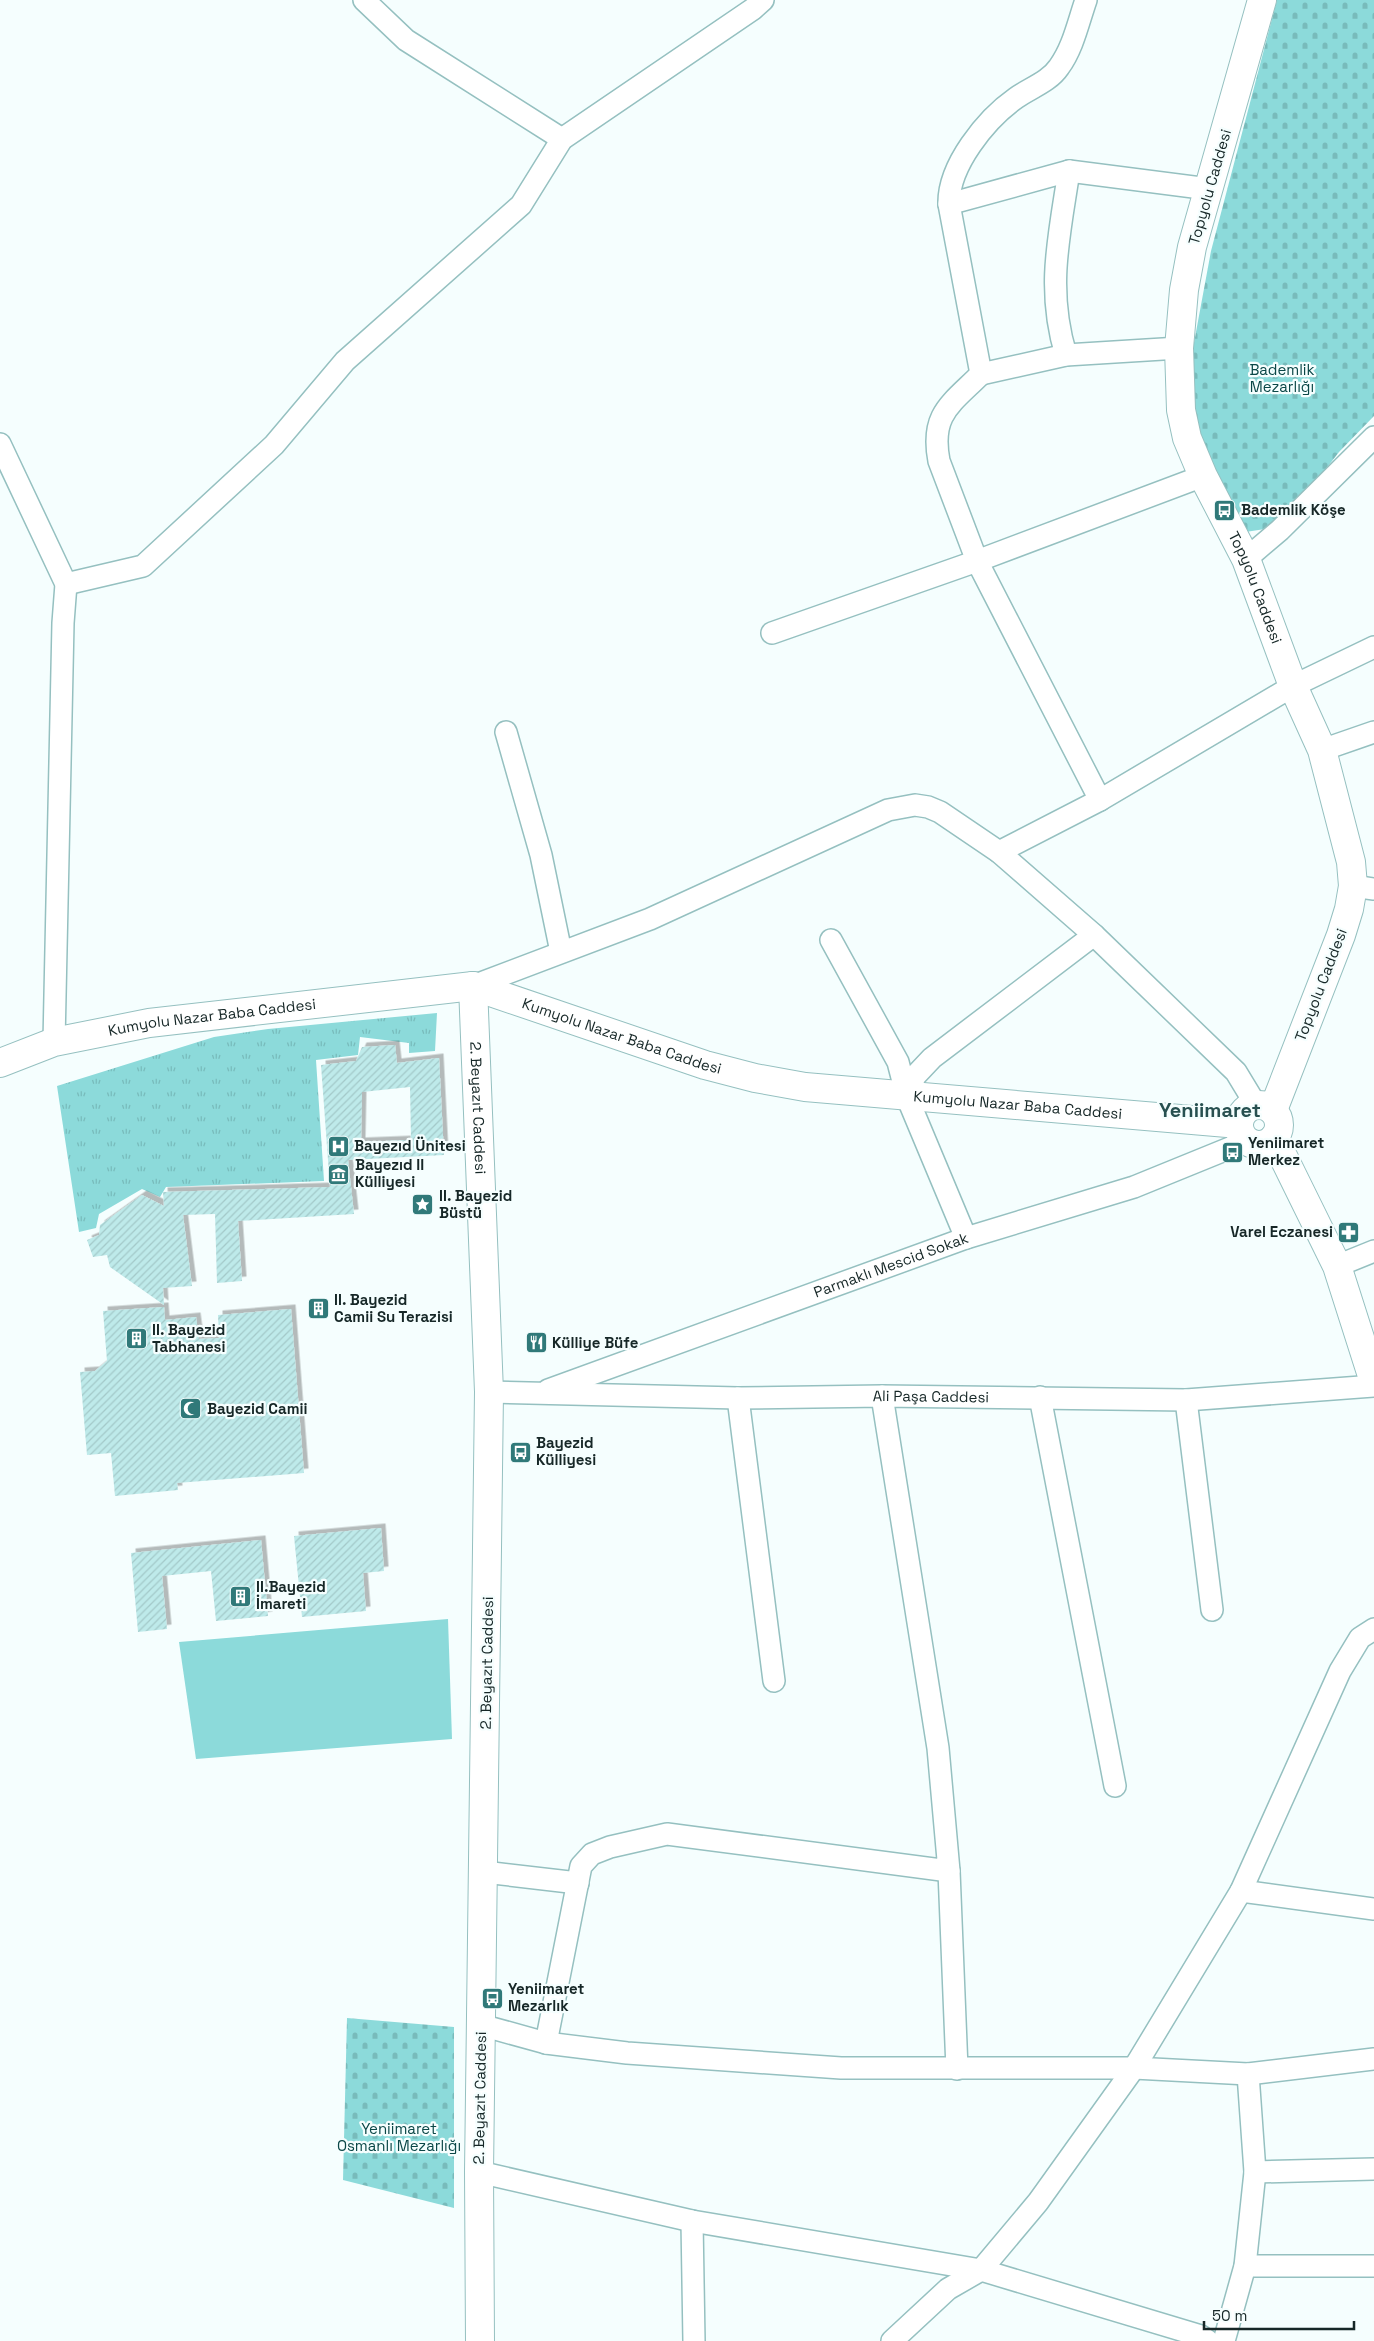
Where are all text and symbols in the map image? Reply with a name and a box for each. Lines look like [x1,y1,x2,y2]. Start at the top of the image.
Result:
street label: Topyolu Caddesi [1184,127,1235,247]
park label: Bademlik Mezarlığı [1249,360,1315,396]
bus stop icon: Bademlik Köşe [1213,498,1237,522]
place label: Bademlik Köşe [1241,500,1346,519]
street label: Topyolu Caddesi [1224,528,1286,646]
street label: Topyolu Caddesi [1290,926,1351,1044]
street label: Kumyolu Nazar Baba Caddesi [520,993,724,1078]
street label: Kumyolu Nazar Baba Caddesi [106,994,317,1040]
street label: 2. Beyazıt Caddesi [466,1041,490,1175]
street label: Kumyolu Nazar Baba Caddesi [913,1086,1123,1123]
district label: Yeniimaret [1159,1097,1261,1123]
place label: Yeniimaret Merkez [1248,1133,1324,1169]
hospital icon: Bayezıd Ünitesi [326,1134,350,1158]
place label: Bayezıd Ünitesi [354,1136,466,1155]
bus stop icon: Yeniimaret Merkez [1220,1140,1244,1164]
place label: Bayezıd II Külliyesi [355,1155,424,1191]
museum icon: Bayezıd II Külliyesi [327,1162,351,1186]
place label: II. Bayezid Büstü [439,1186,512,1222]
place icon: II. Bayezid Büstü [411,1193,435,1217]
pharmacy icon: Varel Eczanesi [1337,1220,1361,1244]
place label: Varel Eczanesi [1230,1222,1333,1241]
street label: Parmaklı Mescid Sokak [811,1228,971,1302]
place label: II. Bayezid Camii Su Terazisi [334,1290,453,1326]
building icon: II. Bayezid Camii Su Terazisi [306,1297,330,1321]
place label: II. Bayezid Tabhanesi [152,1320,225,1356]
building icon: II. Bayezid Tabhanesi [124,1327,148,1351]
restaurant icon: Külliye Büfe [524,1331,548,1355]
place label: Külliye Büfe [552,1333,639,1352]
street label: Ali Paşa Caddesi [873,1386,989,1406]
mosque icon: Bayezid Camii [179,1397,203,1421]
place label: Bayezid Camii [207,1399,307,1418]
place label: Bayezid Külliyesi [536,1433,596,1469]
bus stop icon: Bayezid Külliyesi [508,1440,532,1464]
place label: II.Bayezid İmareti [256,1577,326,1613]
building icon: II.Bayezid İmareti [228,1584,252,1608]
street label: 2. Beyazıt Caddesi [476,1596,497,1730]
place label: Yeniimaret Mezarlık [508,1979,584,2015]
bus stop icon: Yeniimaret Mezarlık [480,1986,504,2010]
street label: 2. Beyazıt Caddesi [469,2031,490,2165]
park label: Yeniimaret Osmanlı Mezarlığı [337,2119,461,2155]
scale bar [1204,2298,1354,2330]
text: 50 m [1212,2306,1247,2325]

